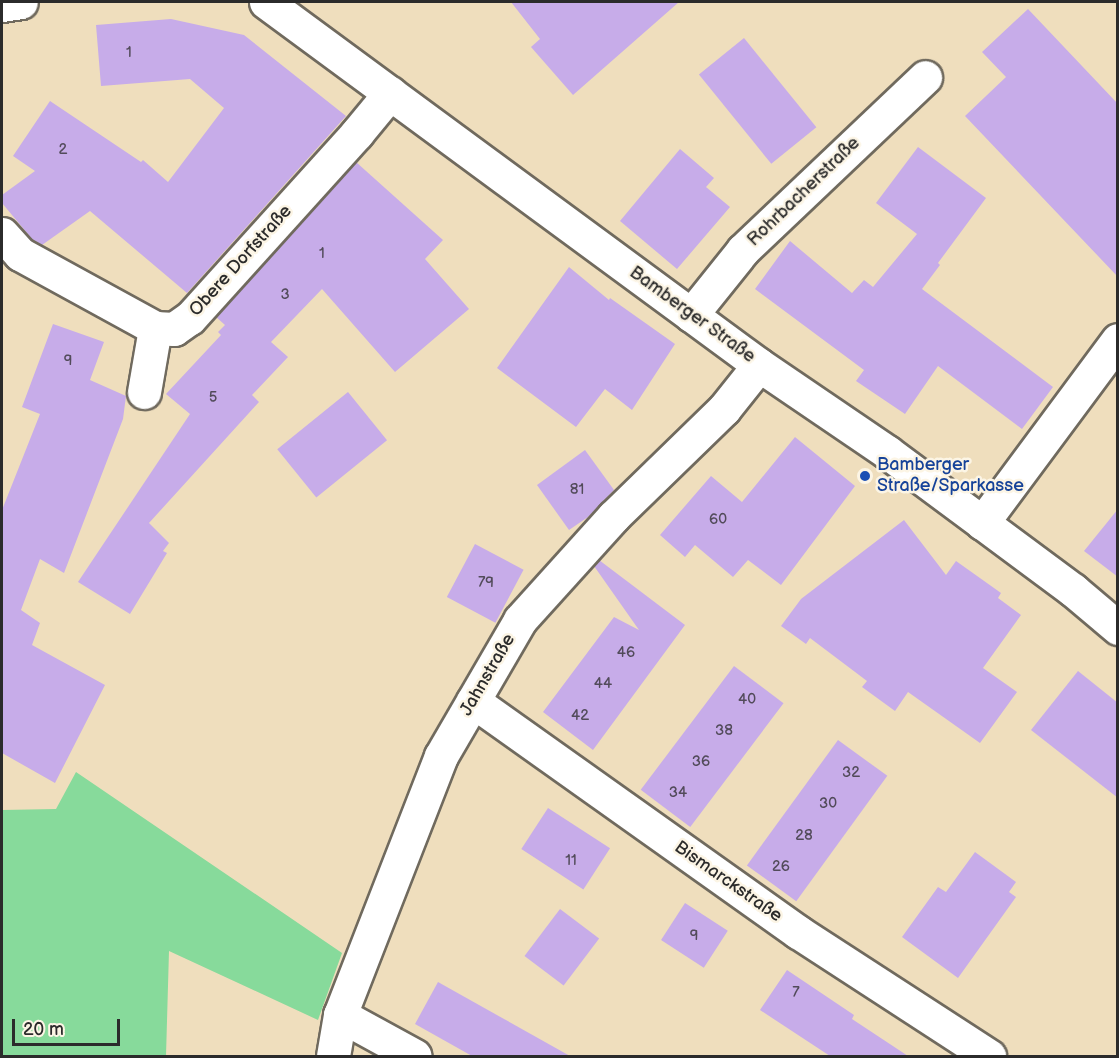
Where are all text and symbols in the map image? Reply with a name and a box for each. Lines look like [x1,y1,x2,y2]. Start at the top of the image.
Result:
house number: 1 [126,44,132,62]
street label: Rohrbacherstraße [743,133,865,251]
house number: 2 [59,141,67,159]
street label: Obere Dorfstraße [185,201,297,321]
house number: 1 [319,245,325,263]
street label: Bamberger Straße [625,262,759,368]
house number: 3 [280,286,290,304]
house number: 9 [64,352,72,370]
house number: 5 [209,389,217,407]
place label: Bamberger Straße/Sparkasse [877,455,1024,498]
marker: Bamberger Straße/Sparkasse [858,469,872,483]
house number: 81 [570,481,584,499]
house number: 60 [709,511,727,529]
house number: 79 [478,574,494,592]
street label: Jahnstraße [456,630,520,720]
house number: 46 [617,644,635,662]
house number: 44 [594,675,612,693]
house number: 40 [738,691,756,709]
house number: 42 [571,707,589,725]
house number: 38 [715,722,733,740]
house number: 36 [692,753,710,771]
house number: 32 [842,764,860,782]
house number: 34 [669,784,687,802]
house number: 30 [819,795,837,813]
house number: 28 [795,827,813,845]
street label: Bismarckstraße [670,837,786,927]
house number: 11 [565,852,577,870]
house number: 26 [772,858,790,876]
house number: 9 [690,927,698,945]
house number: 7 [792,984,800,1002]
scale bar [15,1007,123,1045]
text: 20 m [23,1019,64,1040]

